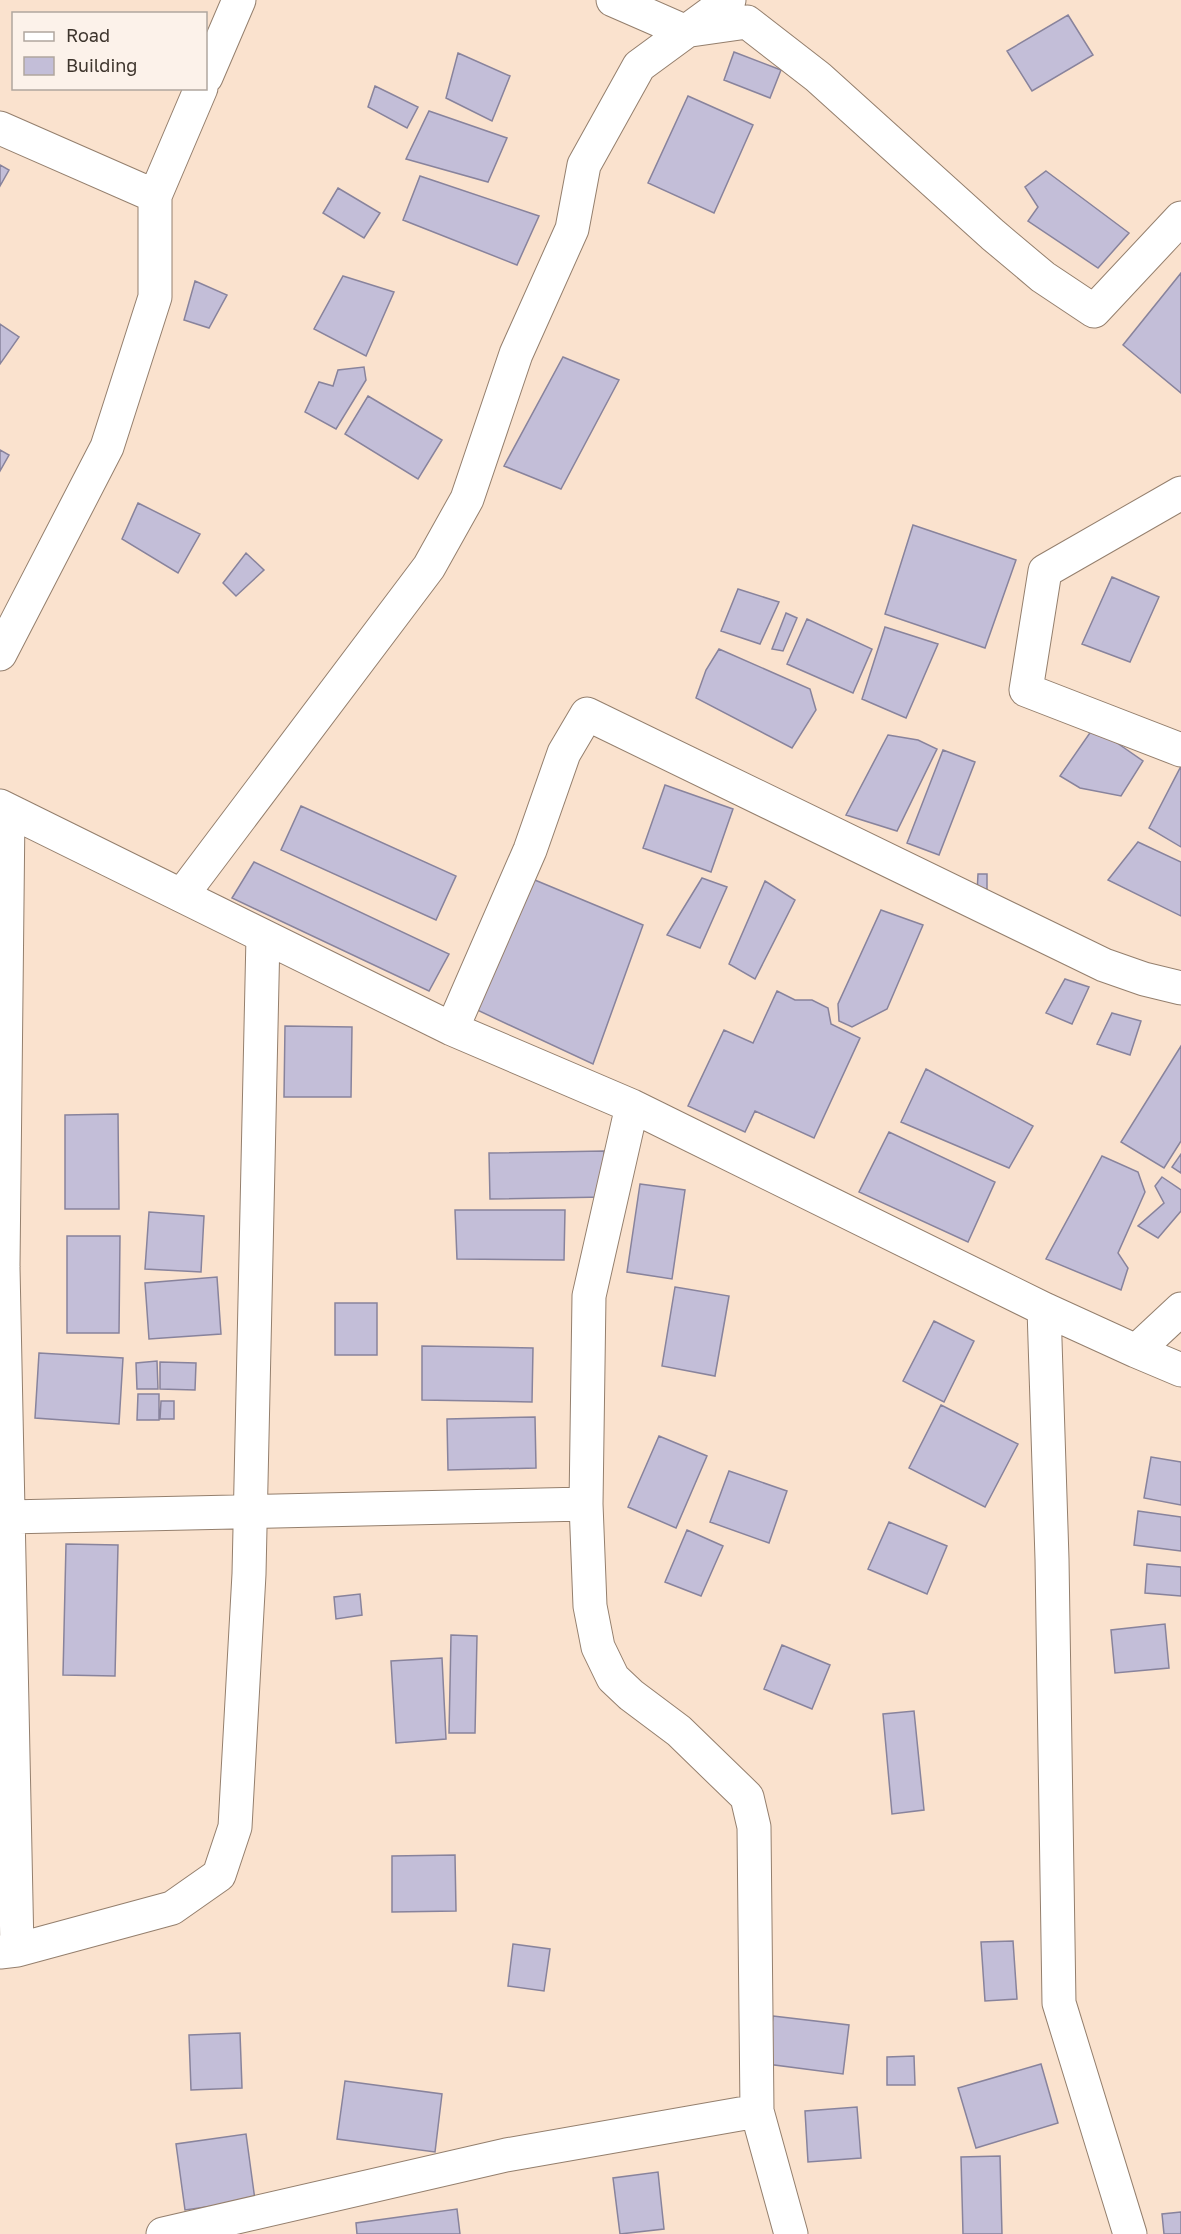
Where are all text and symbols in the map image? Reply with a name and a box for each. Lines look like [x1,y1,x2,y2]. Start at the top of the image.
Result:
legend [12,12,207,90]
text: Road [66,24,110,46]
text: Building [66,54,137,76]

